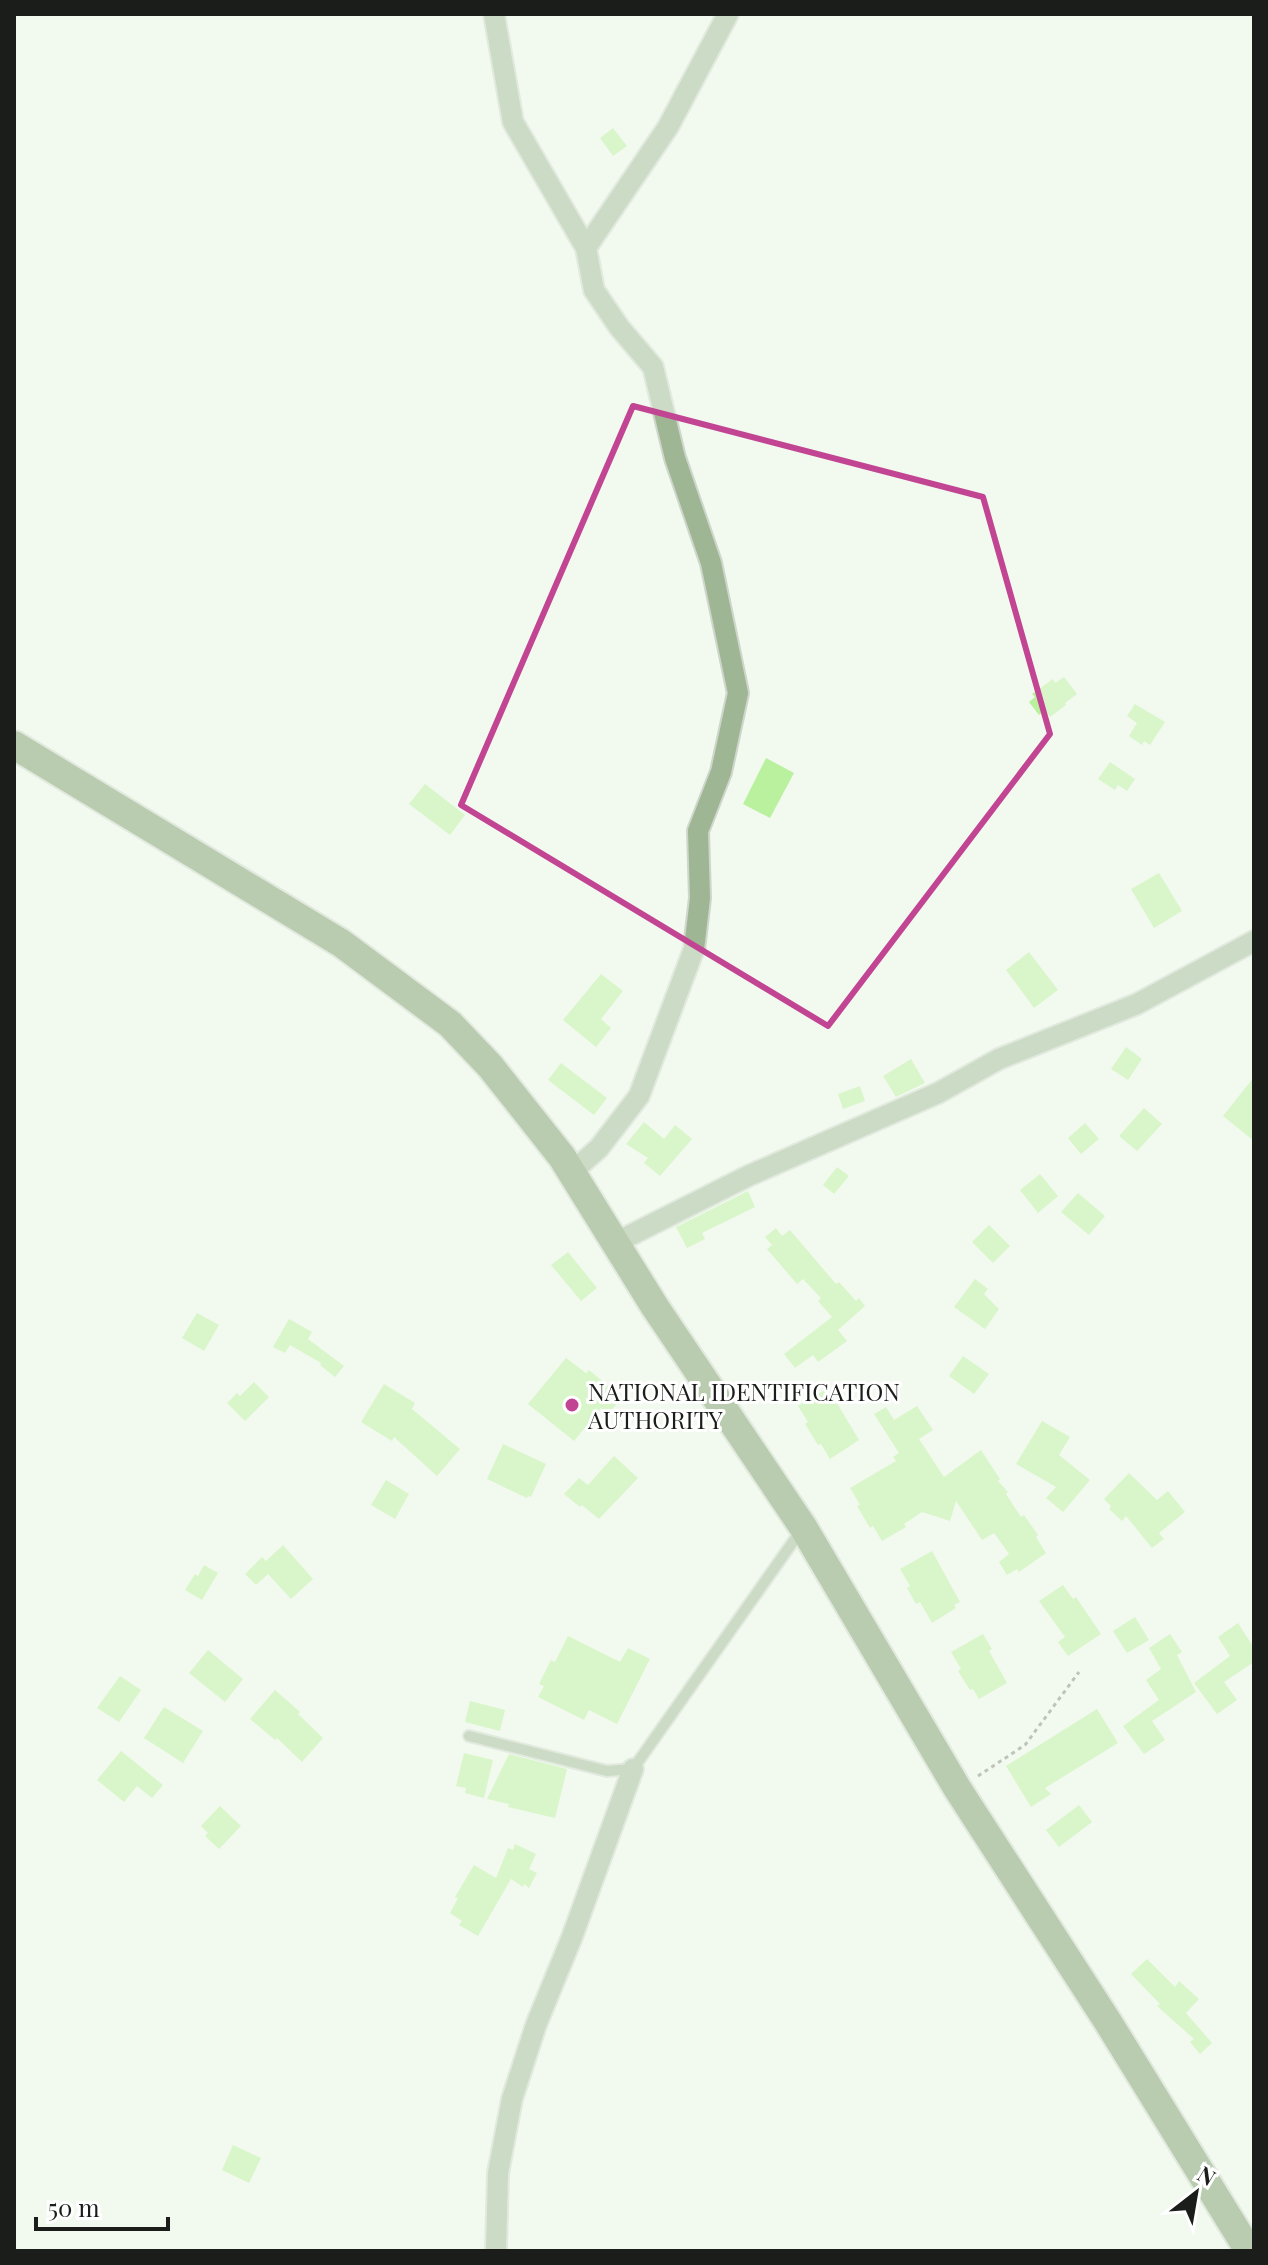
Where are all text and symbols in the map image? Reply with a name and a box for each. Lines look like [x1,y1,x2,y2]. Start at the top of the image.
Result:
place label: NATIONAL IDENTIFICATION AUTHORITY [587,1375,900,1435]
marker: NATIONAL IDENTIFICATION AUTHORITY [563,1396,581,1414]
north arrow [1156,2153,1236,2233]
text: N [1192,2158,1221,2192]
scale bar [36,2181,168,2231]
text: 50 m [48,2191,100,2223]

